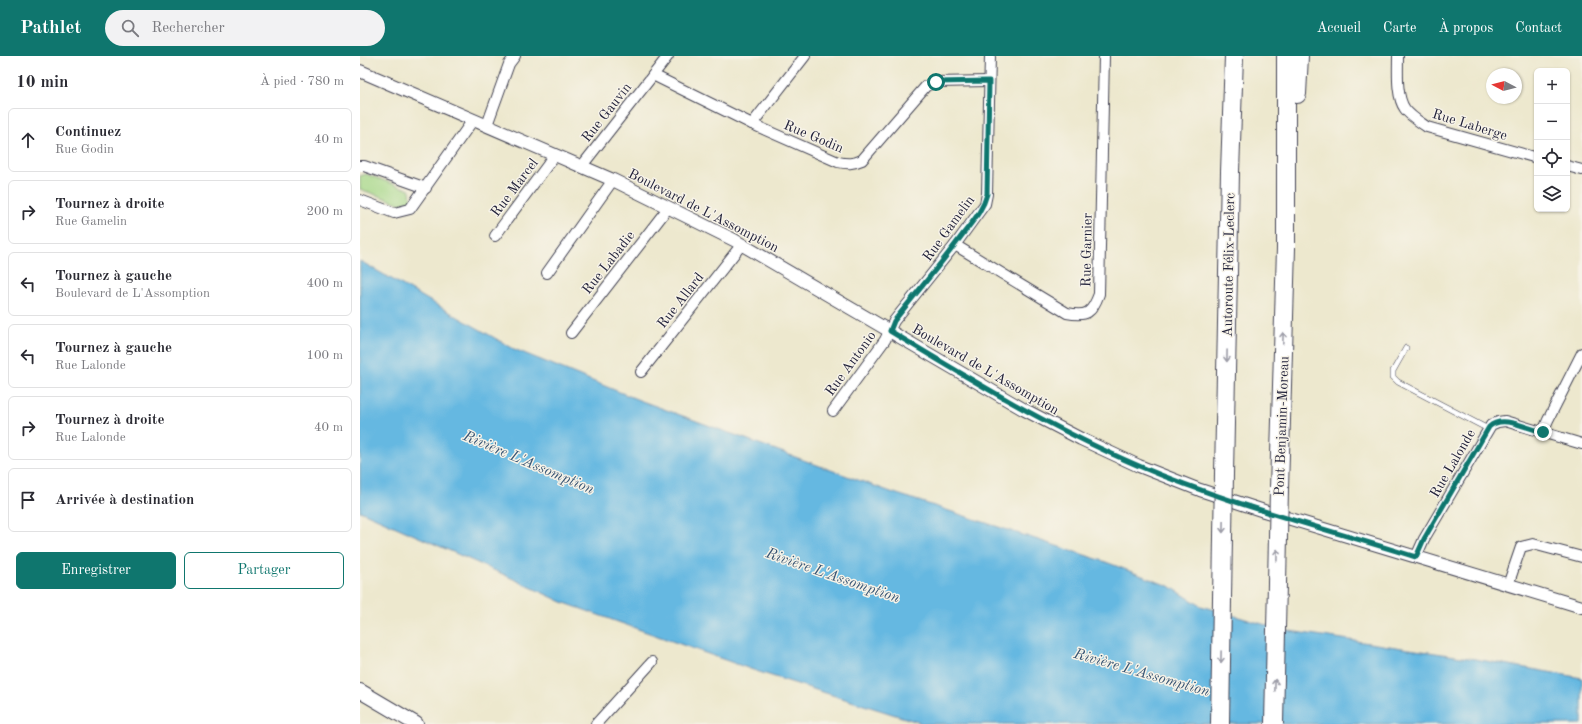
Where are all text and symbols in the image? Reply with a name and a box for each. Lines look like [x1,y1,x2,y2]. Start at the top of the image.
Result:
search box [105,10,385,46]
icon: search [119,17,141,39]
text: Pathlet [20,19,81,38]
text: Rechercher [151,21,225,36]
text: Accueil [1317,21,1361,35]
text: Carte [1383,21,1416,35]
text: À propos [1438,21,1493,35]
text: Contact [1515,21,1562,35]
north arrow [1486,68,1522,104]
map controls [1534,68,1570,212]
button: + [1534,68,1570,104]
route start [927,73,945,91]
text: 10 min [16,74,69,91]
text: À pied · 780 m [260,75,344,88]
street label: Rue Gauvin [579,80,634,145]
button: − [1534,104,1570,140]
street label: Rue Laberge [1431,107,1509,143]
street label: Rue Godin [782,118,846,156]
text: Continuez [55,125,121,140]
icon: ahead [17,129,39,151]
text: 40 m [314,133,343,146]
button: locate [1534,140,1570,176]
text: Rue Godin [55,143,114,156]
street label: Rue Marcel [489,156,541,219]
street label: Boulevard de L'Assomption [626,167,781,255]
button: layers [1534,176,1570,212]
street label: Rue Gamelin [920,193,978,264]
street label: Autoroute Félix-Leclerc [1221,193,1237,337]
text: Tournez à droite [55,197,165,212]
icon: right [17,201,39,223]
text: 200 m [306,205,343,218]
street label: Rue Garnier [1079,213,1095,287]
text: Rue Gamelin [55,215,127,228]
street label: Rue Labadie [580,228,638,297]
text: Tournez à gauche [55,269,172,284]
street label: Rue Allard [655,270,707,331]
icon: left [17,273,39,295]
text: 400 m [306,277,343,290]
text: Boulevard de L'Assomption [55,287,210,300]
street label: Boulevard de L'Assomption [910,322,1062,418]
street label: Rue Antonio [823,329,879,399]
one-way arrow [1279,332,1287,345]
text: Tournez à gauche [55,341,172,356]
icon: left [17,345,39,367]
text: 100 m [306,349,343,362]
one-way arrow [1223,349,1231,362]
street label: Pont Benjamin-Moreau [1273,355,1291,496]
text: Rue Lalonde [55,359,126,372]
text: Tournez à droite [55,413,165,428]
icon: right [17,417,39,439]
text: 40 m [314,421,343,434]
route end [1534,423,1552,441]
street label: Rue Lalonde [1428,427,1478,500]
water label: Rivière L'Assomption [460,429,596,498]
text: Rue Lalonde [55,431,126,444]
icon: arrive [17,489,39,511]
text: Arrivée à destination [55,493,194,508]
one-way arrow [1219,520,1227,533]
water label: Rivière L'Assomption [763,546,902,607]
one-way arrow [1273,549,1281,562]
button: Enregistrer [16,552,176,589]
button: Partager [184,552,344,589]
water label: Rivière L'Assomption [1071,647,1212,700]
one-way arrow [1217,650,1225,663]
one-way arrow [1271,679,1279,692]

